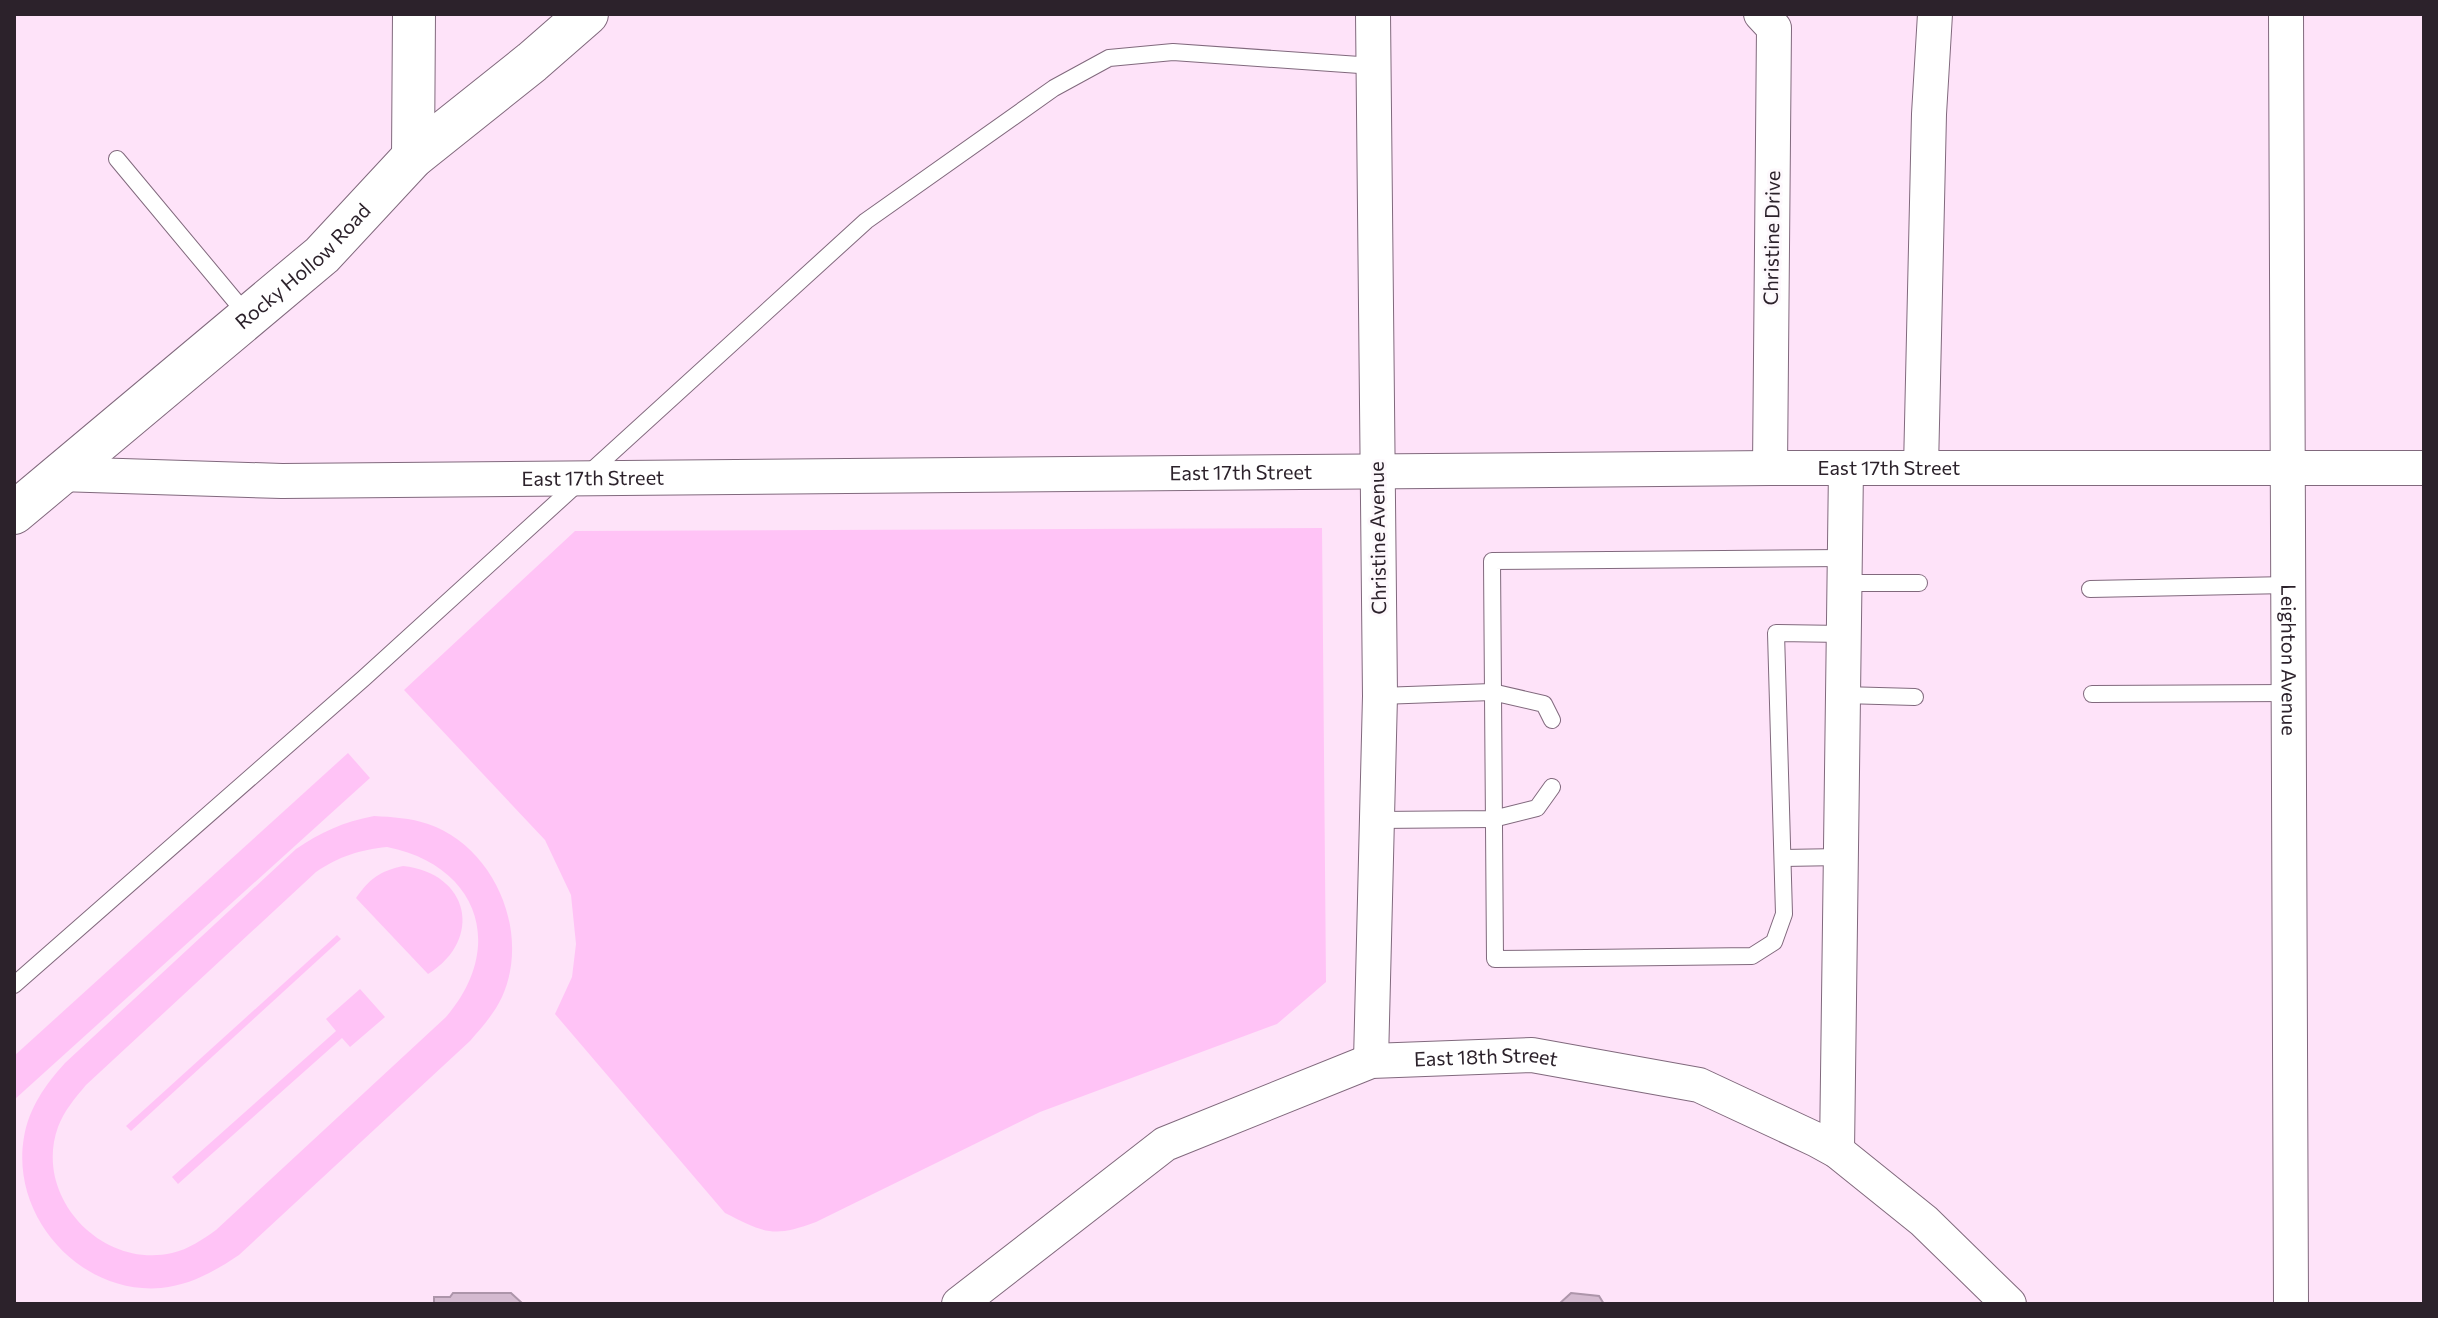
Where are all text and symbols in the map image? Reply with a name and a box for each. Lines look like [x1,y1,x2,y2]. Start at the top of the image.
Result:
street label: Christine Drive [1758,170,1784,306]
street label: Rocky Hollow Road [230,198,375,334]
street label: East 17th Street [1818,455,1960,479]
street label: East 17th Street [1169,459,1312,484]
street label: Christine Avenue [1364,461,1390,615]
street label: East 17th Street [521,465,664,490]
street label: Leighton Avenue [2277,584,2302,736]
street label: East 18th Street [1413,1042,1560,1070]

